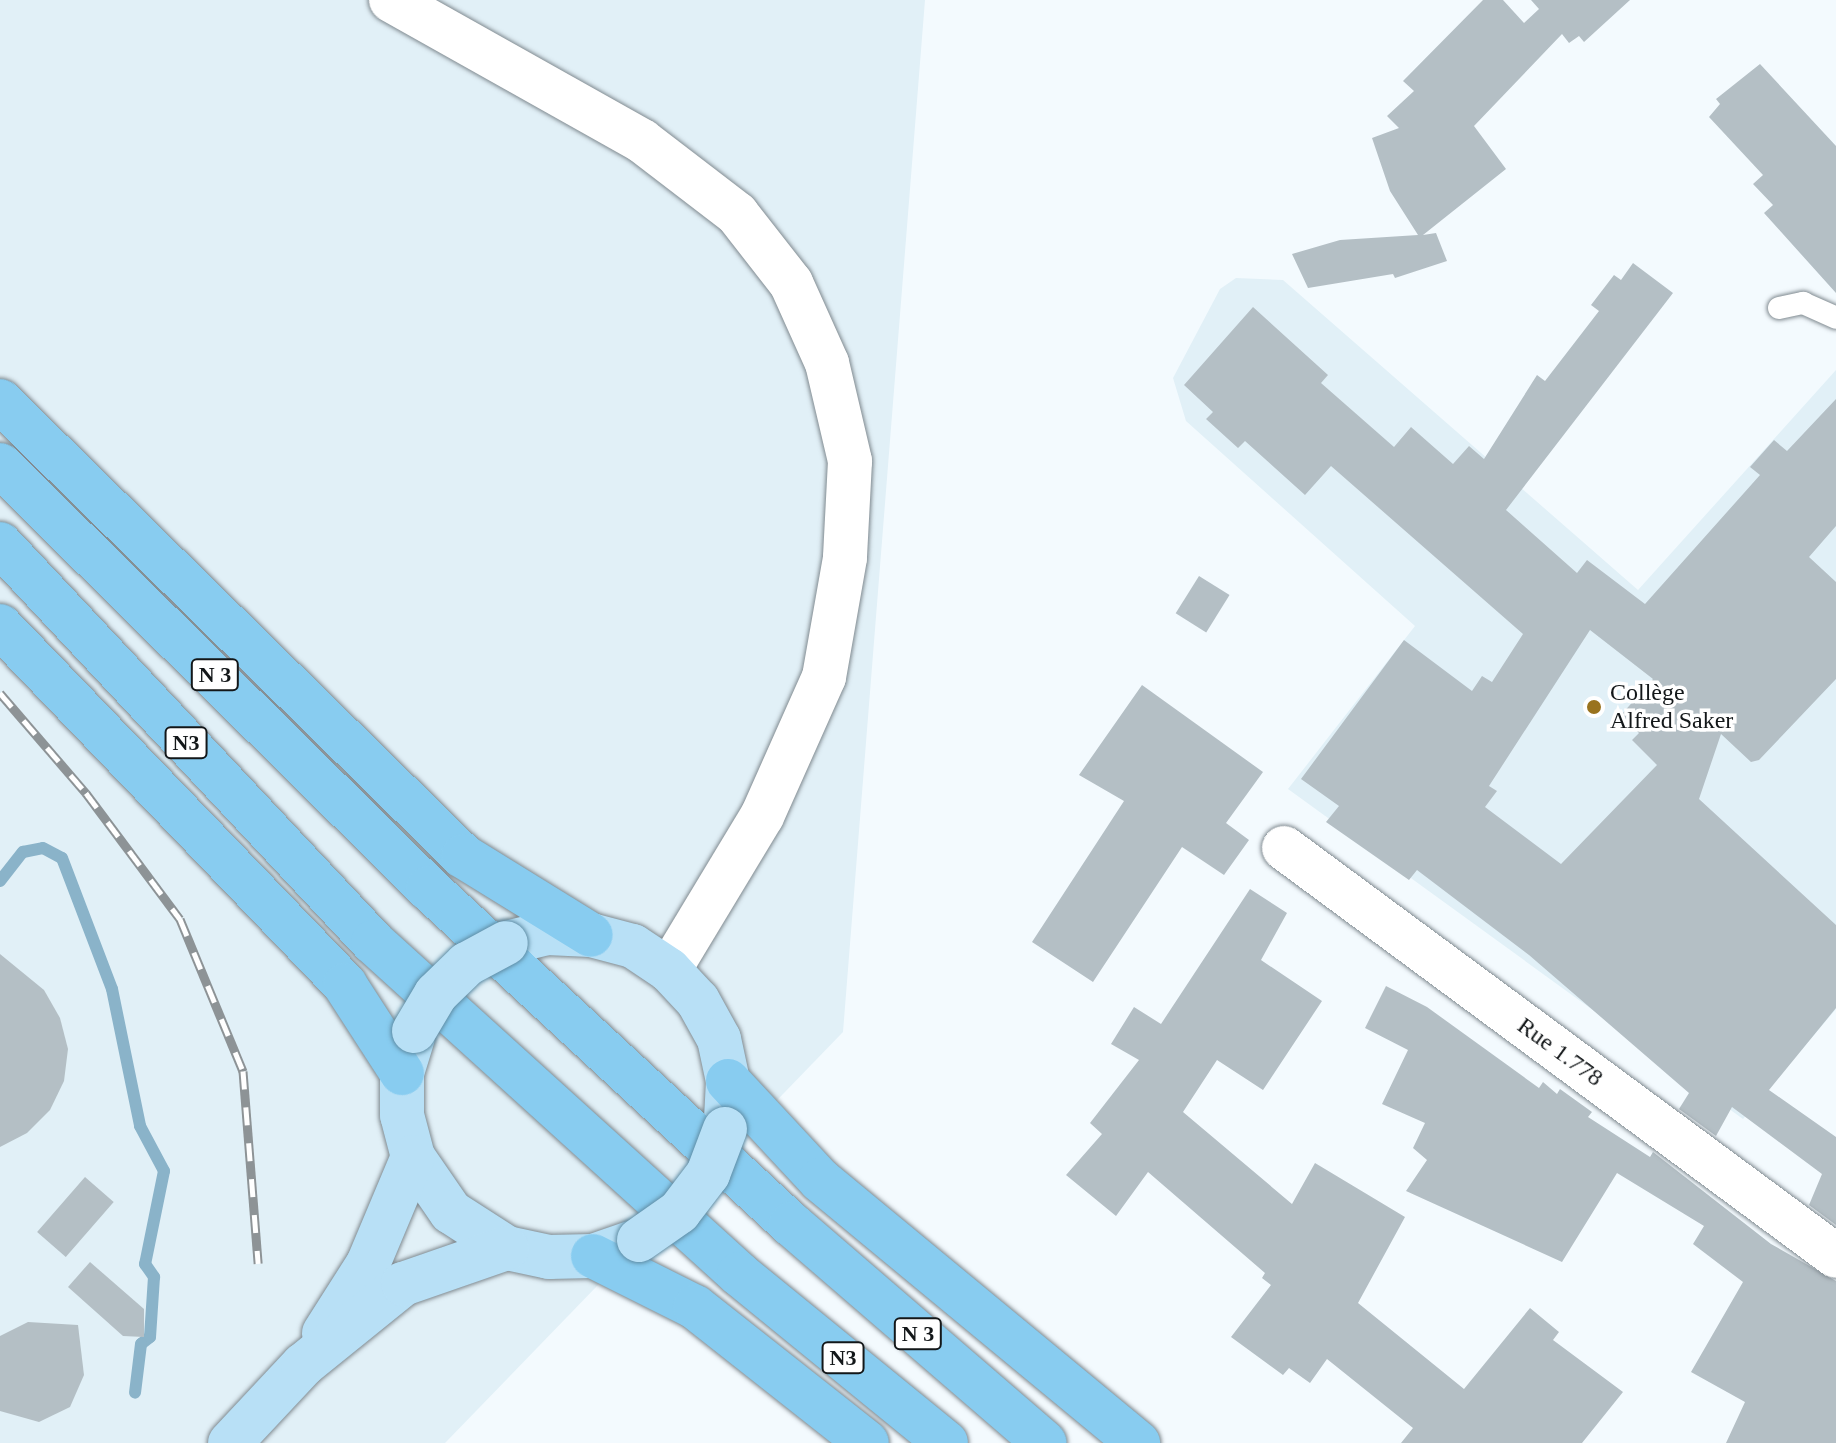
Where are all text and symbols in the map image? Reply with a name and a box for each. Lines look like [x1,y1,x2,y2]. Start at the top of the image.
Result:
road number: N 3 [189,657,241,693]
place label: Collège Alfred Saker [1610,679,1733,735]
marker: Collège Alfred Saker [1585,698,1603,716]
road number: N3 [164,725,208,761]
street label: Rue 1.778 [1512,1011,1608,1093]
road number: N 3 [892,1316,944,1352]
road number: N3 [821,1340,865,1376]

